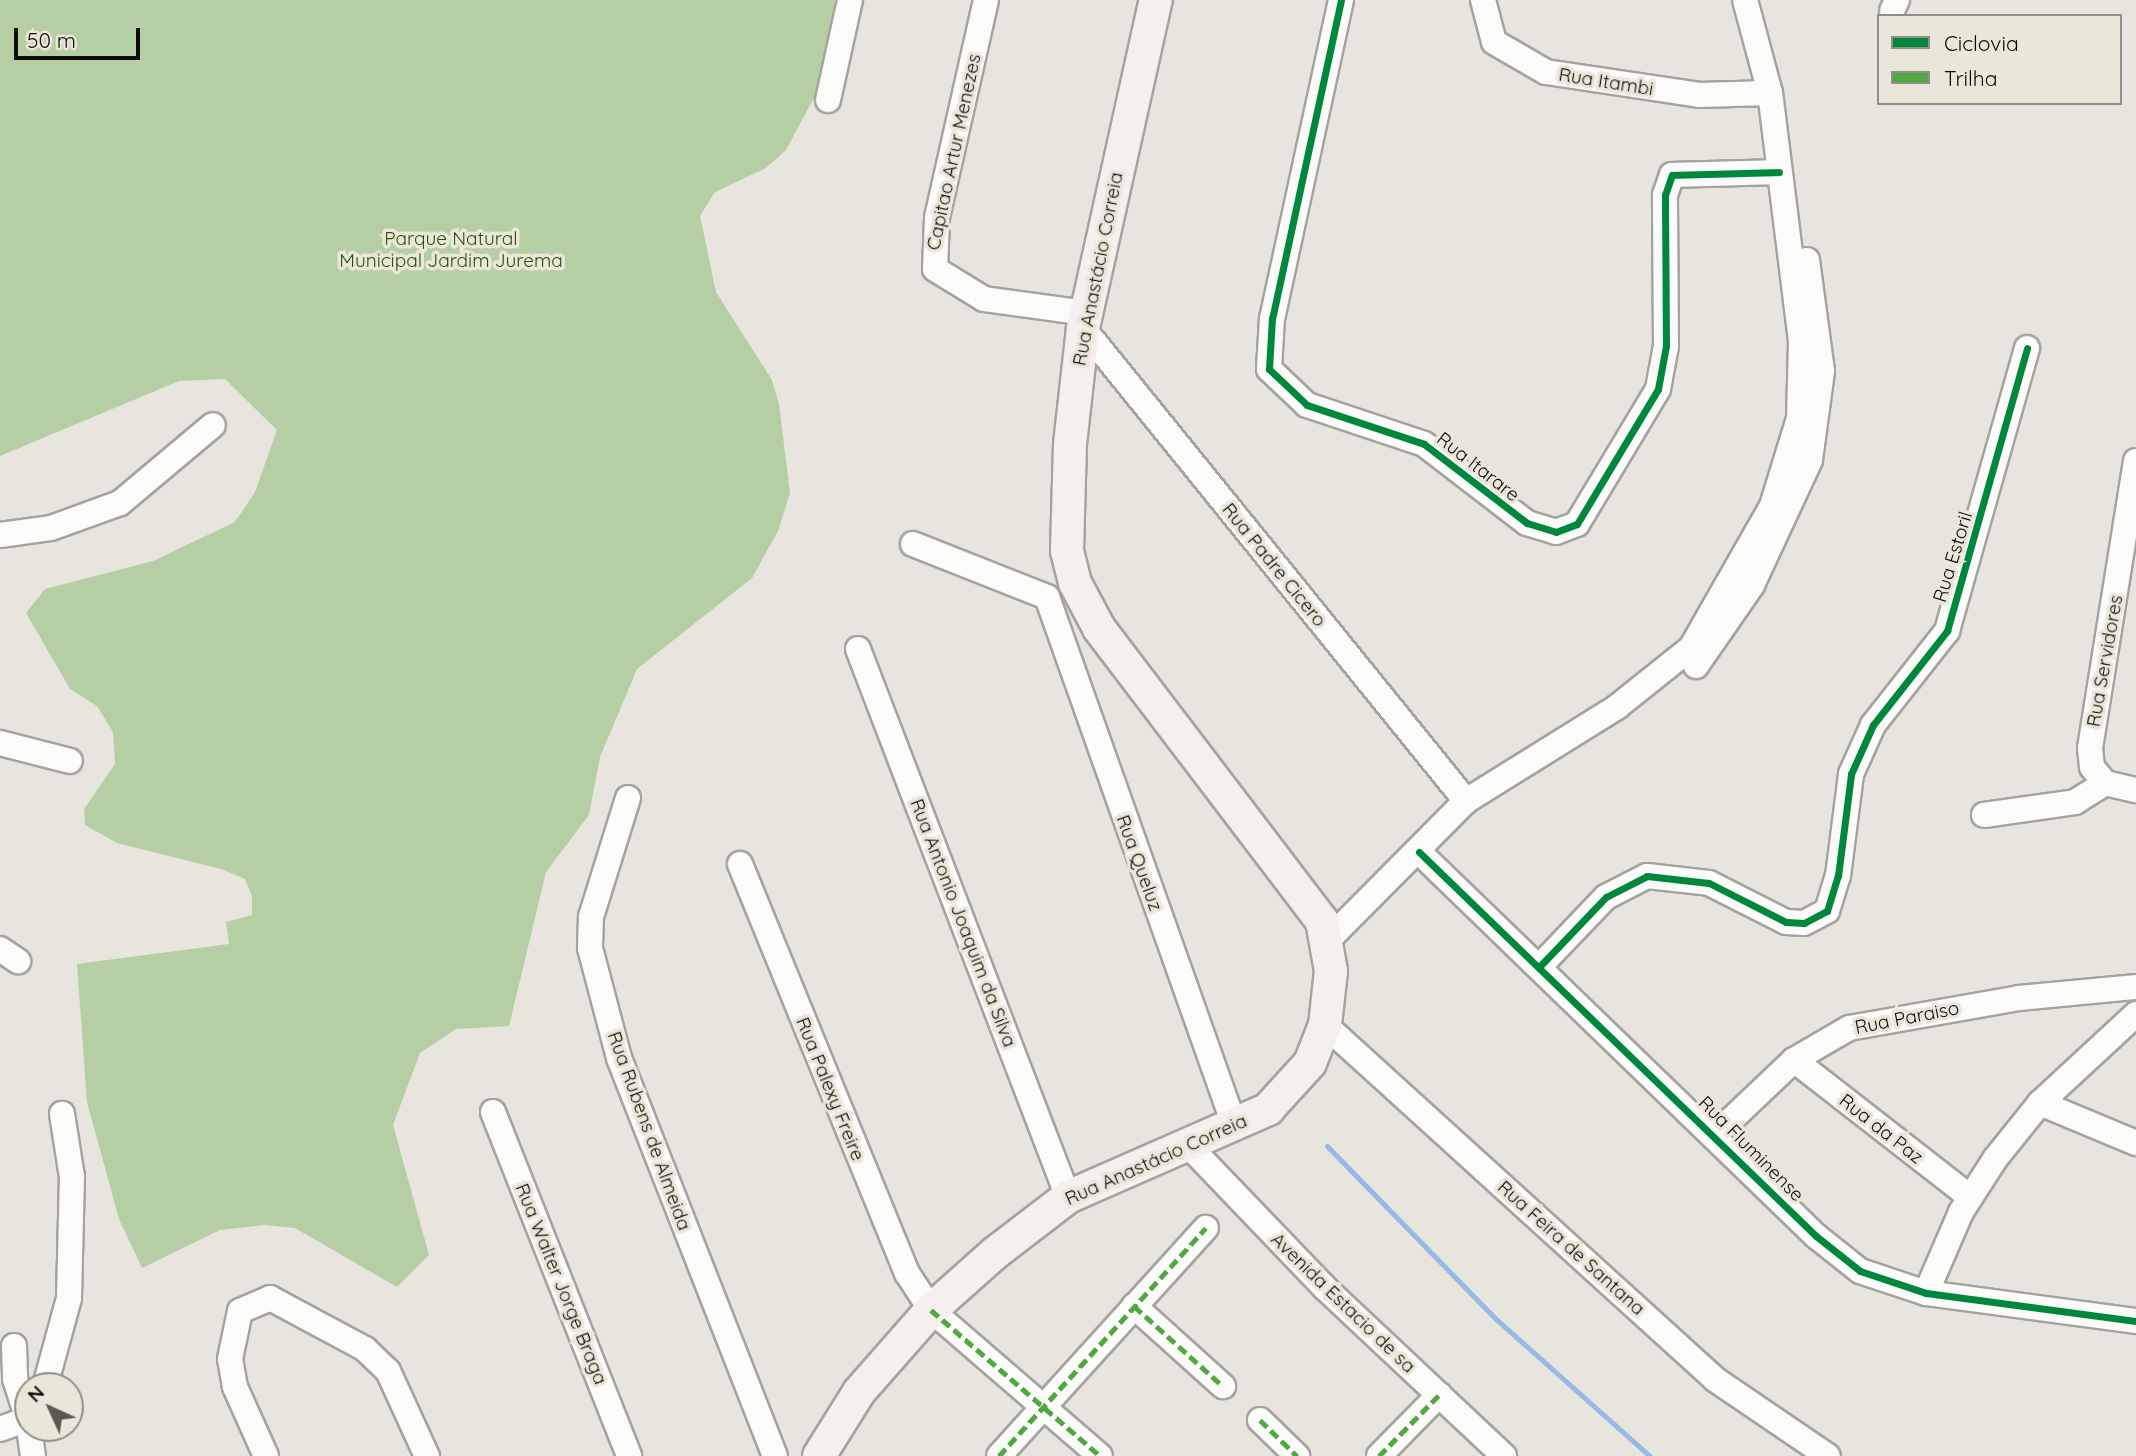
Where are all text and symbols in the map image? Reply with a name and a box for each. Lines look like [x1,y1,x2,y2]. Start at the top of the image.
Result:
scale bar [18,14,144,58]
legend [1877,14,2122,105]
text: 50 m [27,27,76,53]
text: Ciclovia [1944,30,2019,56]
street label: Capitao Artur Menezes [922,52,986,252]
street label: Rua Itambi [1557,63,1655,101]
text: Trilha [1944,65,1998,91]
street label: Rua Anastácio Correia [1068,170,1128,368]
park label: Parque Natural Municipal Jardim Jurema [339,228,563,272]
street label: Rua Itarare [1432,428,1524,506]
street label: Rua Padre Cicero [1217,499,1331,631]
street label: Rua Estoril [1928,509,1978,605]
street label: Rua Servidores [2082,593,2128,729]
street label: Rua Antonio Joaquim da Silva [905,796,1021,1050]
street label: Rua Queluz [1111,812,1167,914]
street label: Rua Paraiso [1853,997,1961,1039]
street label: Rua Palexy Freire [791,1014,869,1164]
street label: Rua Rubens de Almeida [602,1028,696,1234]
street label: Rua da Paz [1835,1089,1927,1169]
street label: Rua Fluminense [1694,1092,1808,1206]
street label: Rua Anastácio Correia [1062,1110,1250,1210]
street label: Rua Feira de Santana [1493,1176,1649,1320]
street label: Rua Walter Jorge Braga [510,1180,612,1388]
street label: Avenida Estacio de sa [1266,1228,1420,1378]
north arrow [14,1372,84,1442]
text: N [22,1380,49,1407]

